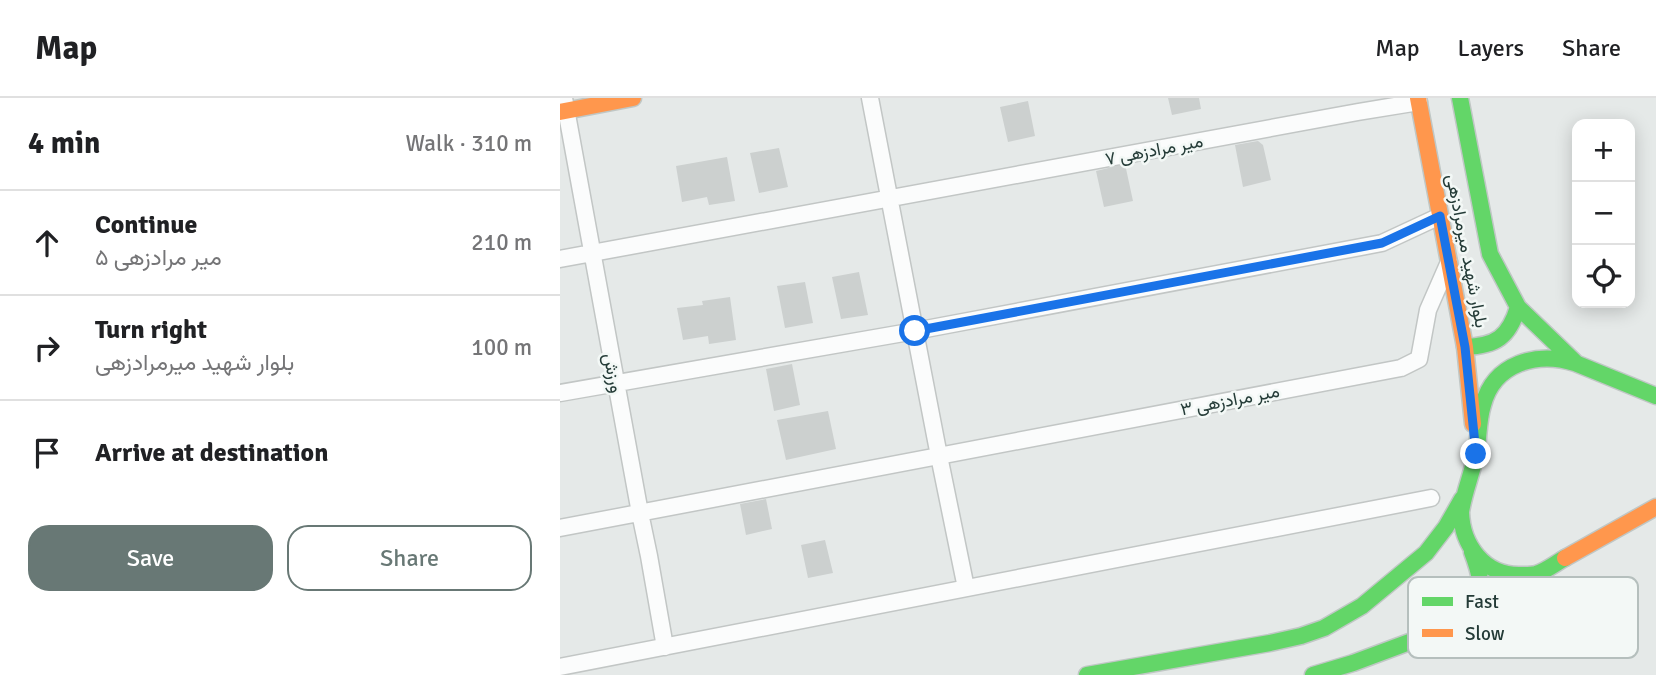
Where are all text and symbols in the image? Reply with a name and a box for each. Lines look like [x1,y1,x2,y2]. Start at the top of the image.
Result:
text: Map [35,28,97,69]
text: Map [1375,33,1420,63]
text: Layers [1458,33,1524,63]
text: Share [1562,33,1621,63]
map controls [1572,119,1635,308]
button: + [1572,119,1635,182]
text: 4 min [28,125,100,162]
text: Walk · 310 m [406,129,532,158]
street label: میر مرادزهی ۷ [1103,130,1205,170]
street label: بلوار شهید میرمرادزهی [1441,172,1493,330]
button: − [1572,182,1635,245]
text: Continue [95,209,197,241]
icon: ahead [28,224,66,262]
text: 210 m [471,228,532,257]
text: میر مرادزهی ۵ [95,243,222,272]
button: locate [1572,245,1635,308]
text: Turn right [95,314,207,346]
route start [899,315,930,346]
icon: right [28,329,66,367]
text: 100 m [471,333,532,362]
text: بلوار شهید میرمرادزهی [95,348,294,377]
street label: ورزش [598,351,628,395]
street label: میر مرادزهی ۳ [1179,380,1281,420]
icon: arrive [28,434,66,472]
text: Arrive at destination [95,437,328,469]
route end [1460,438,1491,469]
button: Save [28,525,273,591]
button: Share [287,525,532,591]
legend [1408,577,1638,658]
text: Fast [1465,590,1499,614]
text: Slow [1465,622,1505,646]

